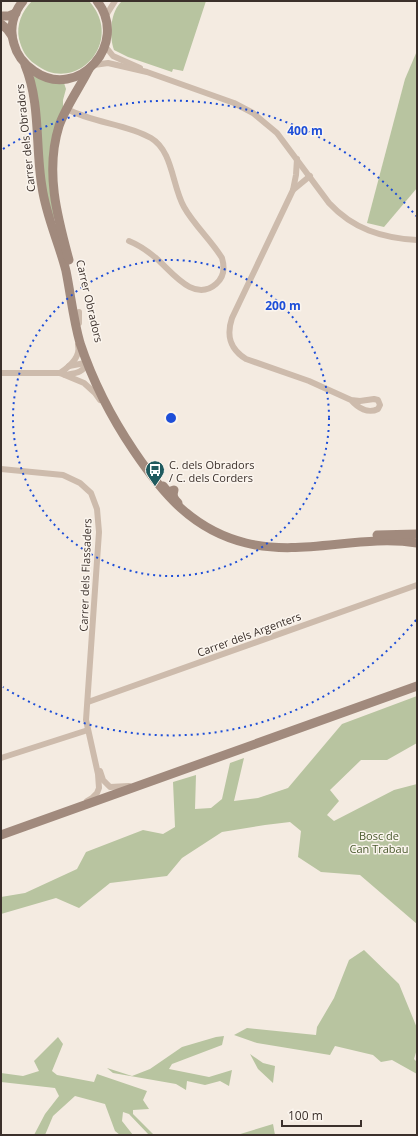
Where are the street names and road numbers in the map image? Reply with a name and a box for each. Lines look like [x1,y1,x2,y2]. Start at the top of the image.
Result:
street label: Carrer dels Obradors [12,83,38,193]
street label: Carrer Obradors [73,258,107,344]
street label: Carrer dels Flassaders [76,518,94,632]
street label: Carrer dels Argenters [195,608,303,660]

